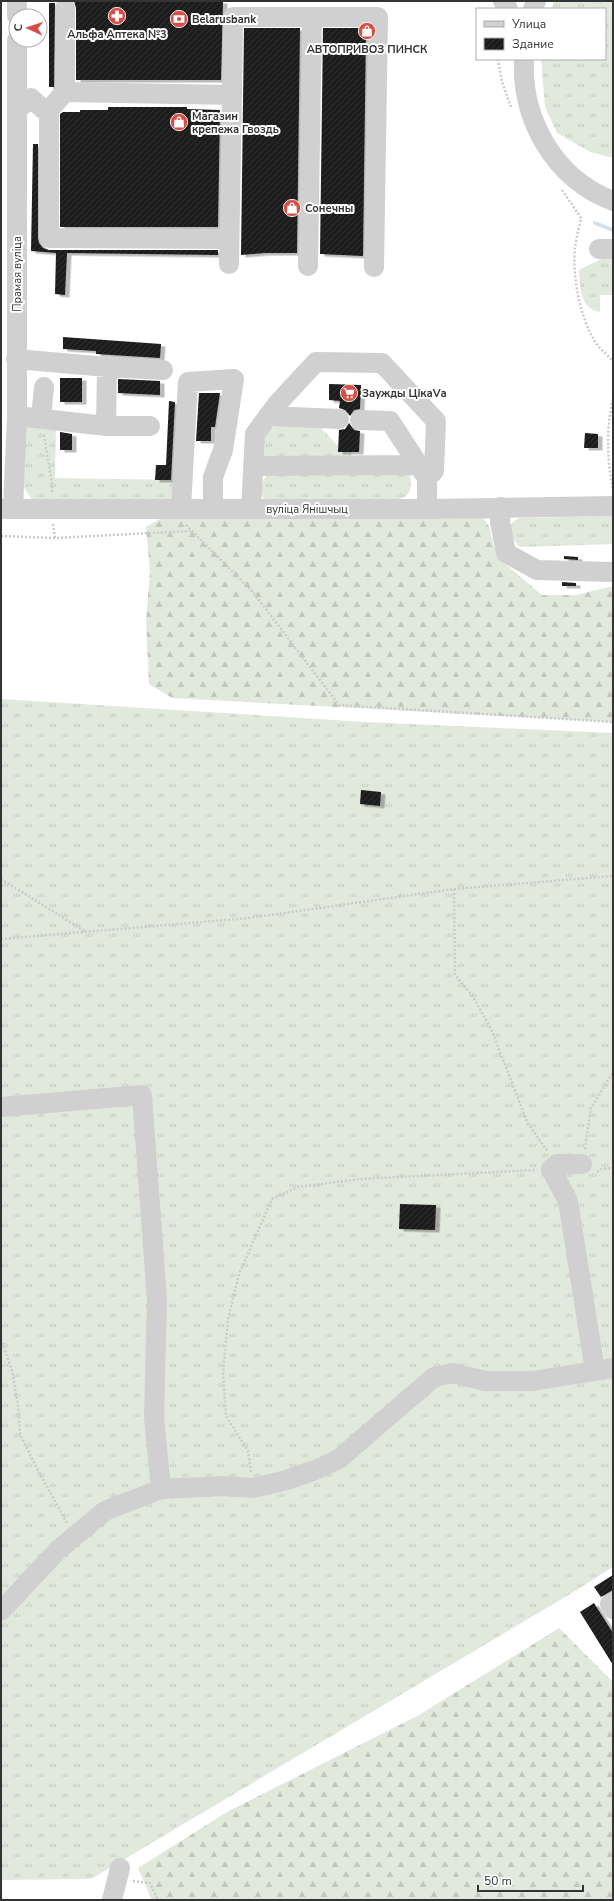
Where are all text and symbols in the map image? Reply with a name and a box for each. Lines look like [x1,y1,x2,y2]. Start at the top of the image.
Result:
pharmacy icon: Альфа Аптека №3 [107,6,127,26]
north arrow [8,8,48,48]
legend [476,8,606,60]
bank icon: Belarusbank [169,9,189,29]
place label: Belarusbank [192,12,257,27]
text: Улица [511,16,546,32]
shop icon: АВТОПРИВОЗ ПИНСК [357,21,377,41]
text: С [11,23,26,32]
place label: Альфа Аптека №3 [67,27,167,42]
text: Здание [512,36,554,52]
place label: АВТОПРИВОЗ ПИНСК [307,42,428,57]
place label: Магазин крепежа Гвоздь [192,109,279,137]
shop icon: Магазин крепежа Гвоздь [169,112,189,132]
shop icon: Сонечны [282,198,302,218]
place label: Сонечны [305,201,353,216]
street label: Прамая вуліца [10,236,25,312]
supermarket icon: Заужды ЦікаVа [339,383,359,403]
place label: Заужды ЦікаVа [362,386,447,401]
street label: вуліца Янішчыц [266,502,348,517]
scale bar [478,1867,583,1893]
text: 50 m [484,1873,512,1889]

